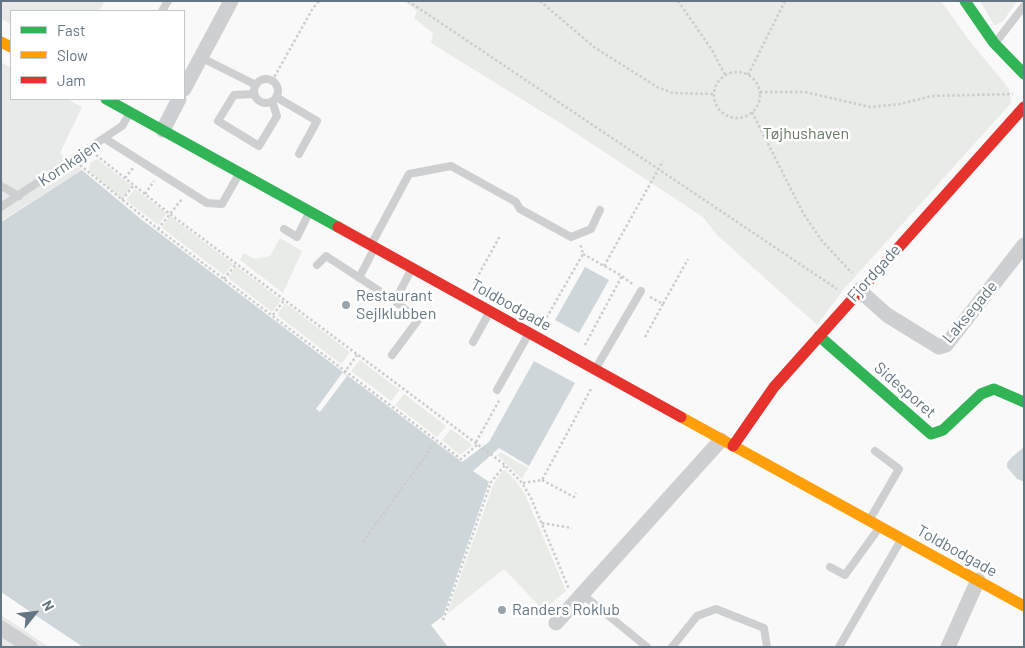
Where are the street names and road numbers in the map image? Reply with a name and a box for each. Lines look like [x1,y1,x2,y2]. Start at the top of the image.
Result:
street label: Kornkajen [35,136,103,190]
street label: Fjordgade [843,240,905,306]
street label: Toldbodgade [467,275,555,335]
street label: Laksegade [938,277,1002,347]
street label: Sidesporet [870,358,940,422]
street label: Toldbodgade [913,521,1001,581]

